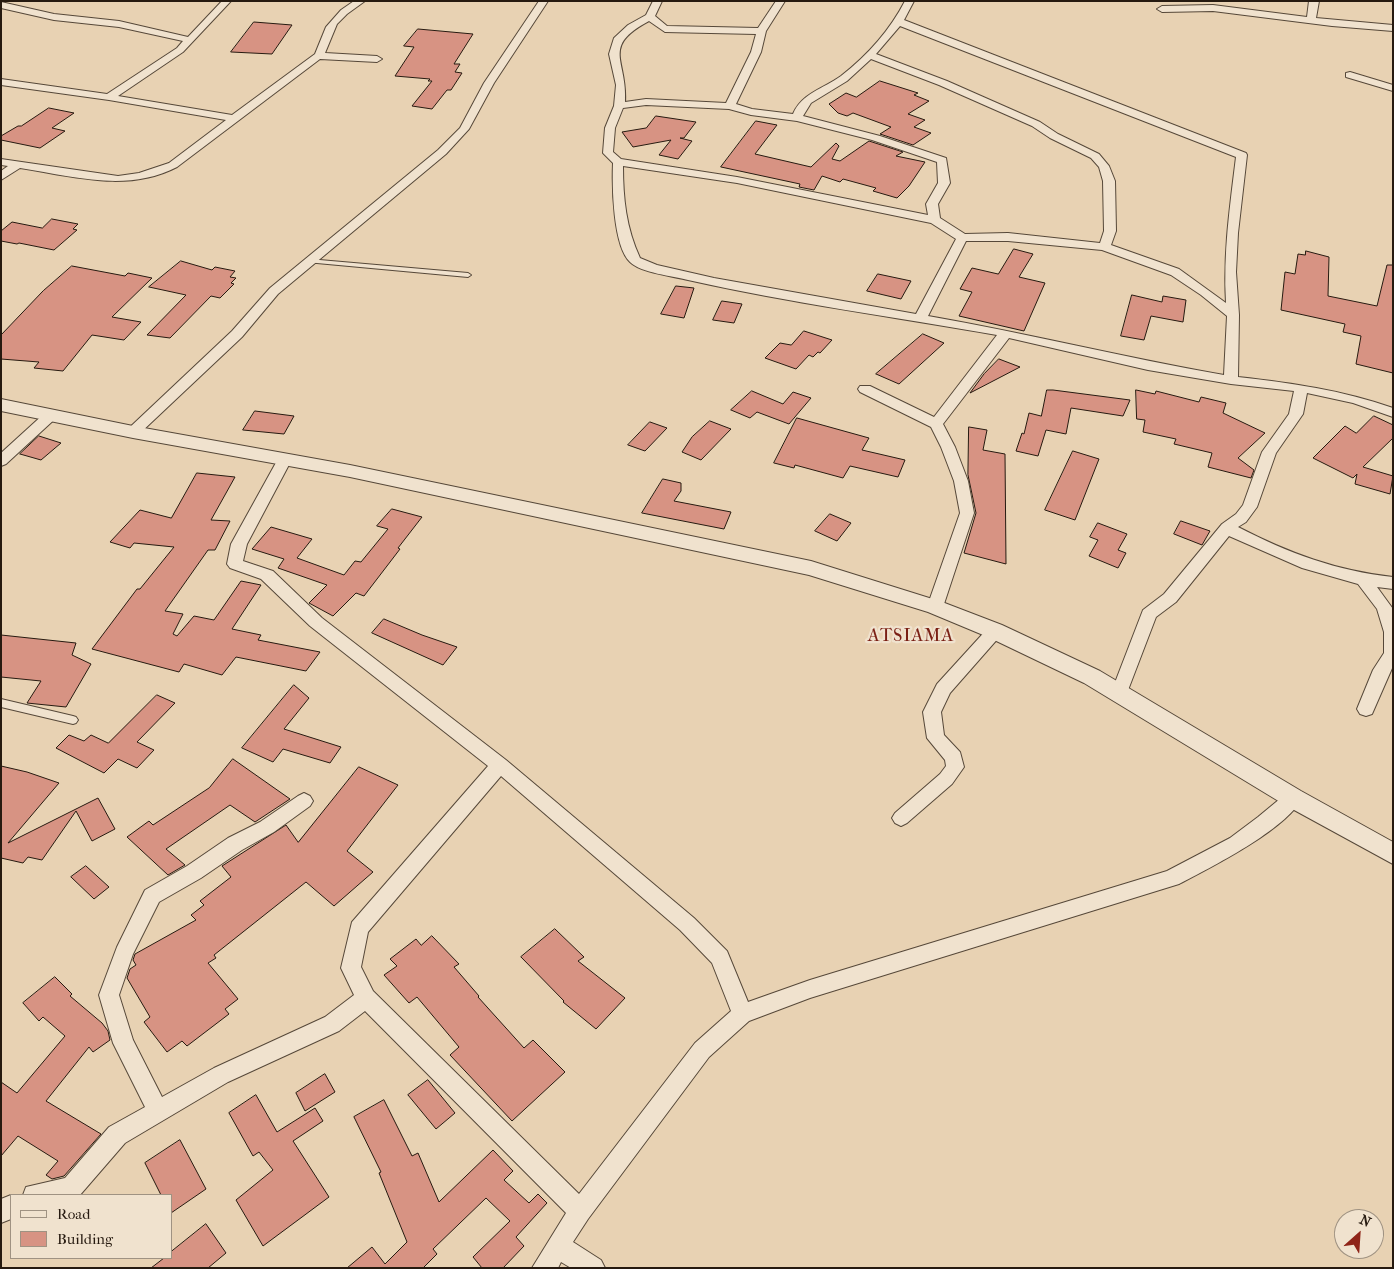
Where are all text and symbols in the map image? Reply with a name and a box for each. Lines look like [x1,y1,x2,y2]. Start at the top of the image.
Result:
district label: ATSIAMA [867,626,955,648]
legend [10,1194,172,1259]
text: Road [57,1205,90,1223]
north arrow [1334,1209,1384,1259]
text: N [1357,1211,1374,1231]
text: Building [57,1230,113,1248]

